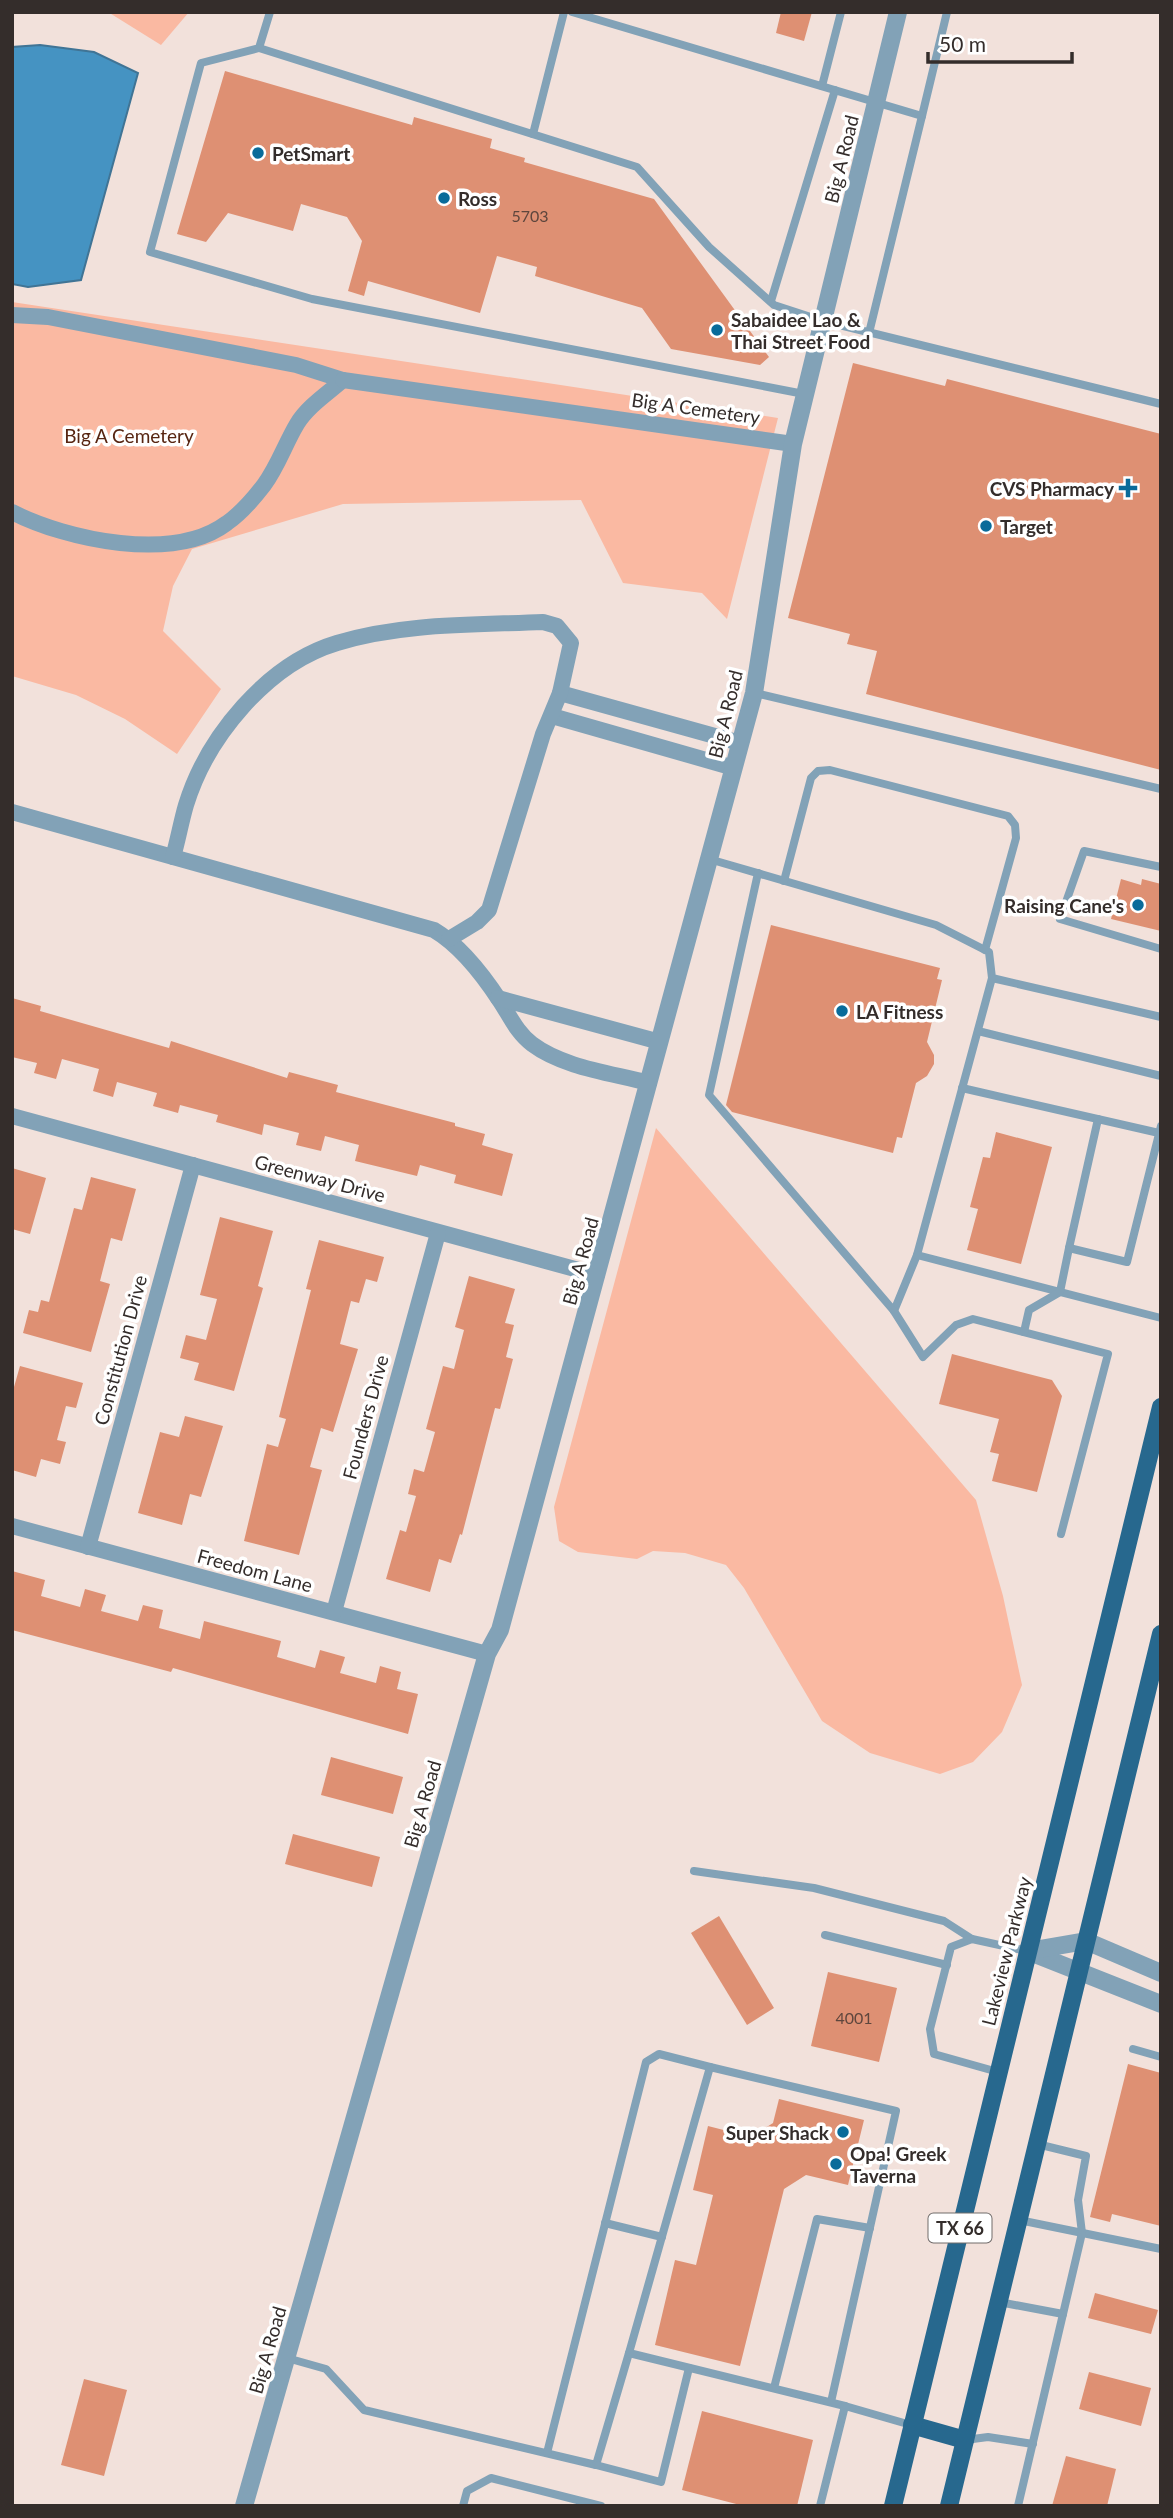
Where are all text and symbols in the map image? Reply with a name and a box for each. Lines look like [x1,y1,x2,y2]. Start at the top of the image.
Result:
scale bar [928,21,1072,65]
text: 50 m [939,31,986,56]
street label: Big A Road [819,113,863,205]
place label: PetSmart [272,142,350,165]
marker: PetSmart [250,145,266,161]
place label: Ross [458,187,497,210]
marker: Ross [436,190,452,206]
house number: 5703 [511,206,549,225]
place label: Sabaidee Lao & Thai Street Food [731,308,870,353]
marker: Sabaidee Lao & Thai Street Food [709,322,725,338]
street label: Big A Cemetery [630,388,762,428]
park label: Big A Cemetery [64,424,194,447]
place label: CVS Pharmacy [990,477,1115,500]
marker: CVS Pharmacy [1120,480,1136,496]
place label: Target [1000,515,1053,538]
marker: Target [978,518,994,534]
street label: Big A Road [703,668,747,760]
place label: Raising Cane's [1004,894,1124,917]
marker: Raising Cane's [1130,897,1146,913]
place label: LA Fitness [856,1000,943,1023]
marker: LA Fitness [834,1003,850,1019]
street label: Greenway Drive [252,1150,388,1206]
street label: Big A Road [557,1215,603,1307]
street label: Constitution Drive [89,1272,151,1428]
street label: Founders Drive [337,1352,393,1482]
street label: Freedom Lane [195,1544,315,1596]
street label: Big A Road [399,1758,445,1850]
street label: Lakeview Parkway [976,1874,1036,2028]
house number: 4001 [835,2008,873,2027]
place label: Super Shack [726,2121,830,2144]
marker: Super Shack [835,2124,851,2140]
place label: Opa! Greek Taverna [850,2142,947,2187]
marker: Opa! Greek Taverna [828,2156,844,2172]
road number: TX 66 [928,2214,992,2242]
street label: Big A Road [244,2304,290,2396]

